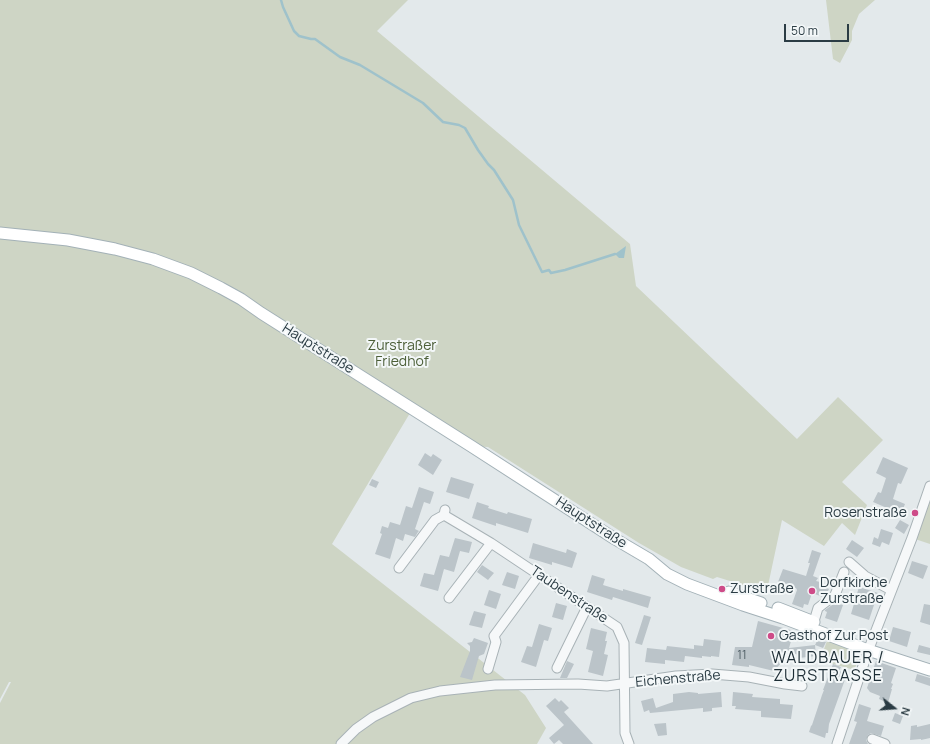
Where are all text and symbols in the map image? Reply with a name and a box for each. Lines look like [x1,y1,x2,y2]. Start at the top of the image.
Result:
scale bar [786,16,851,42]
text: 50 m [791,22,818,39]
street label: Hauptstraße [279,320,357,378]
park label: Zurstraßer Friedhof [368,338,436,370]
street label: Hauptstraße [552,494,630,552]
place label: Rosenstraße [824,505,907,521]
marker: Rosenstraße [910,508,920,518]
street label: Taubenstraße [527,563,611,627]
place label: Dorfkirche Zurstraße [820,575,887,608]
place label: Zurstraße [730,581,794,597]
marker: Zurstraße [717,584,727,594]
marker: Dorfkirche Zurstraße [807,586,817,596]
place label: Gasthof Zur Post [779,628,888,644]
marker: Gasthof Zur Post [766,631,776,641]
house number: 11 [737,649,747,663]
district label: WALDBAUER / ZURSTRASSE [771,649,885,687]
street label: Eichenstraße [635,667,721,691]
north arrow [874,688,914,728]
text: N [898,706,914,718]

